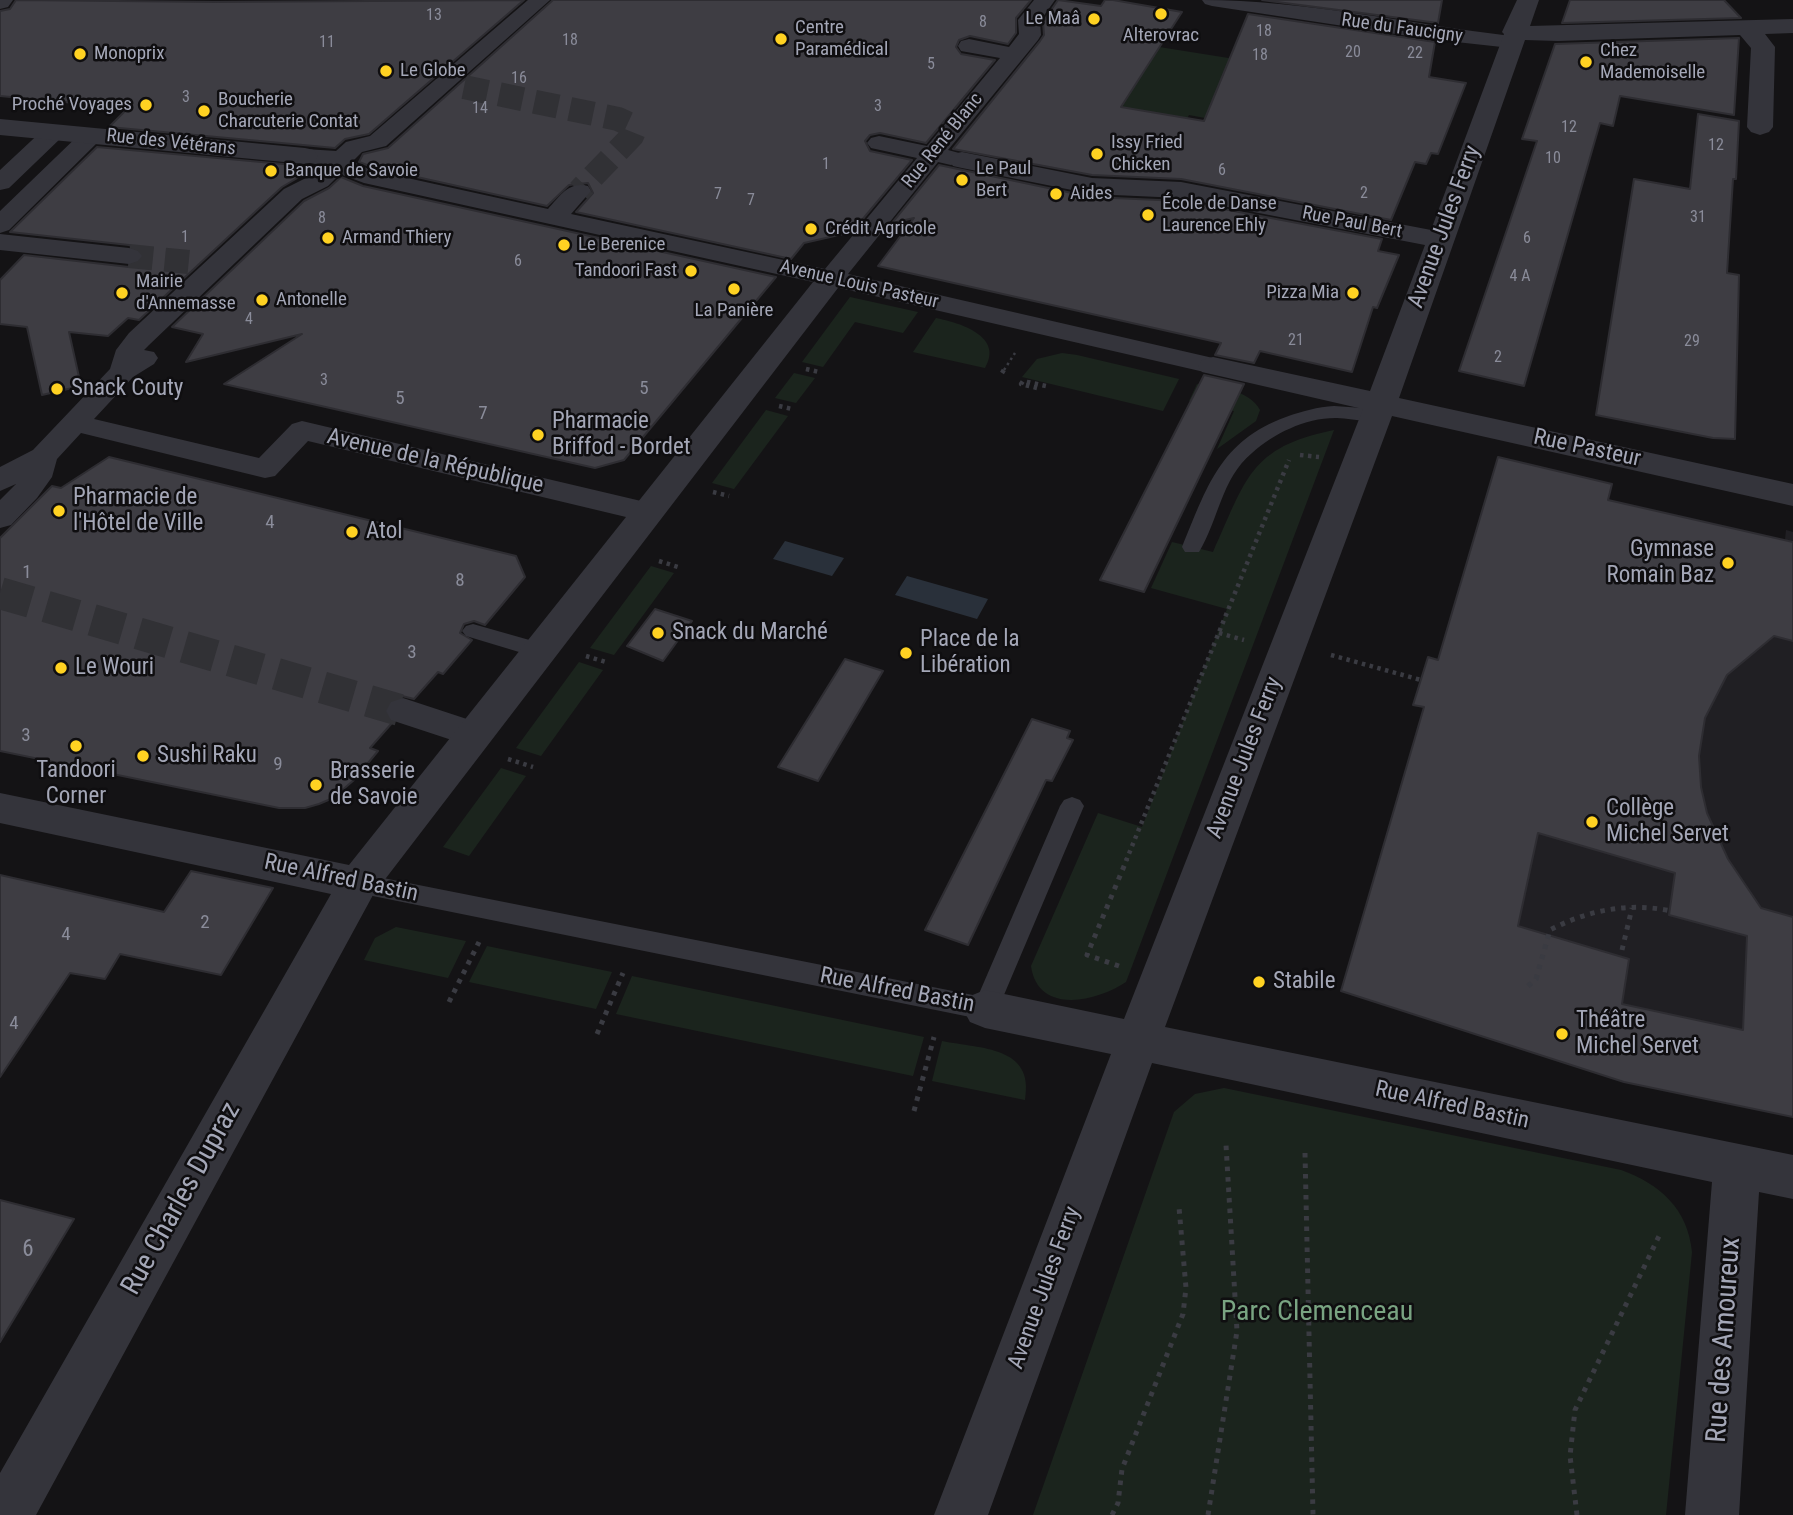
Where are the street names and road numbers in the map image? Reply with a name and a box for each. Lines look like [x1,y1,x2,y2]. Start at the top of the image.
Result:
street label: Rue du Faucigny [1340,9,1464,49]
street label: Rue René Blanc [898,89,988,193]
street label: Rue des Vétérans [105,125,237,161]
street label: Avenue Jules Ferry [1403,142,1487,312]
street label: Rue Paul Bert [1300,202,1404,244]
street label: Avenue Louis Pasteur [778,256,940,314]
street label: Avenue de la République [324,424,546,500]
street label: Rue Pasteur [1531,424,1643,474]
street label: Avenue Jules Ferry [1201,673,1289,843]
street label: Rue Alfred Bastin [261,849,421,909]
street label: Rue Alfred Bastin [817,962,977,1020]
street label: Rue Alfred Bastin [1372,1076,1532,1136]
street label: Rue Charles Dupraz [115,1097,249,1301]
street label: Avenue Jules Ferry [1003,1203,1087,1373]
street label: Rue des Amoureux [1701,1236,1749,1444]

